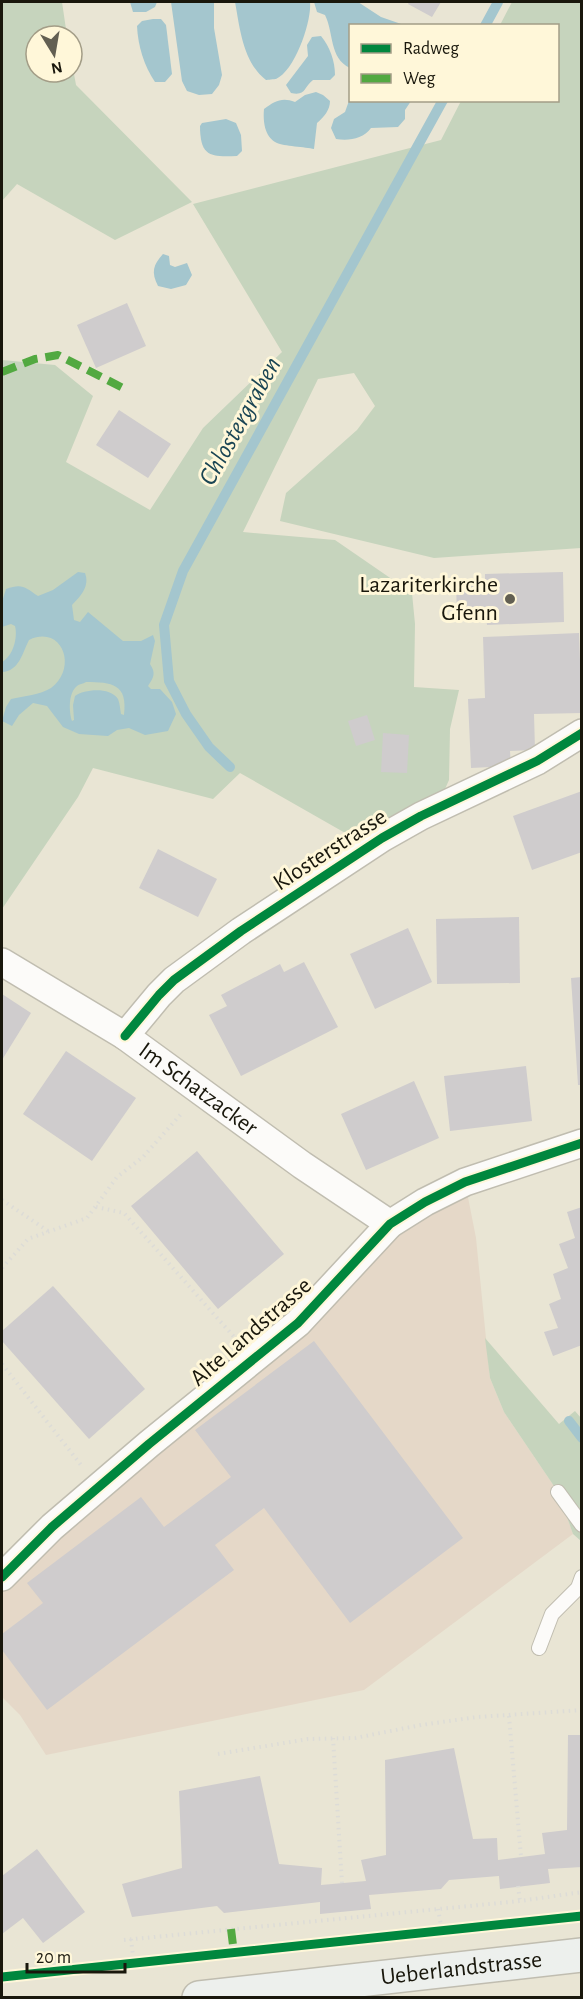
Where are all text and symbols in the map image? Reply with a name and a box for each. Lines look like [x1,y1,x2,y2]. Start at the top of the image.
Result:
north arrow [24,24,84,84]
legend [349,24,559,102]
text: Radweg [403,40,459,58]
text: N [50,59,64,77]
text: Weg [403,70,435,88]
water label: Chlostergraben [194,353,286,489]
place label: Lazariterkirche Gfenn [359,573,498,625]
marker: Lazariterkirche Gfenn [503,592,517,606]
street label: Klosterstrasse [269,805,391,895]
street label: Im Schatzacker [134,1038,262,1140]
street label: Alte Landstrasse [186,1273,316,1391]
scale bar [27,1936,124,1974]
street label: Ueberlandstrasse [379,1948,543,1990]
text: 20 m [36,1949,71,1967]

